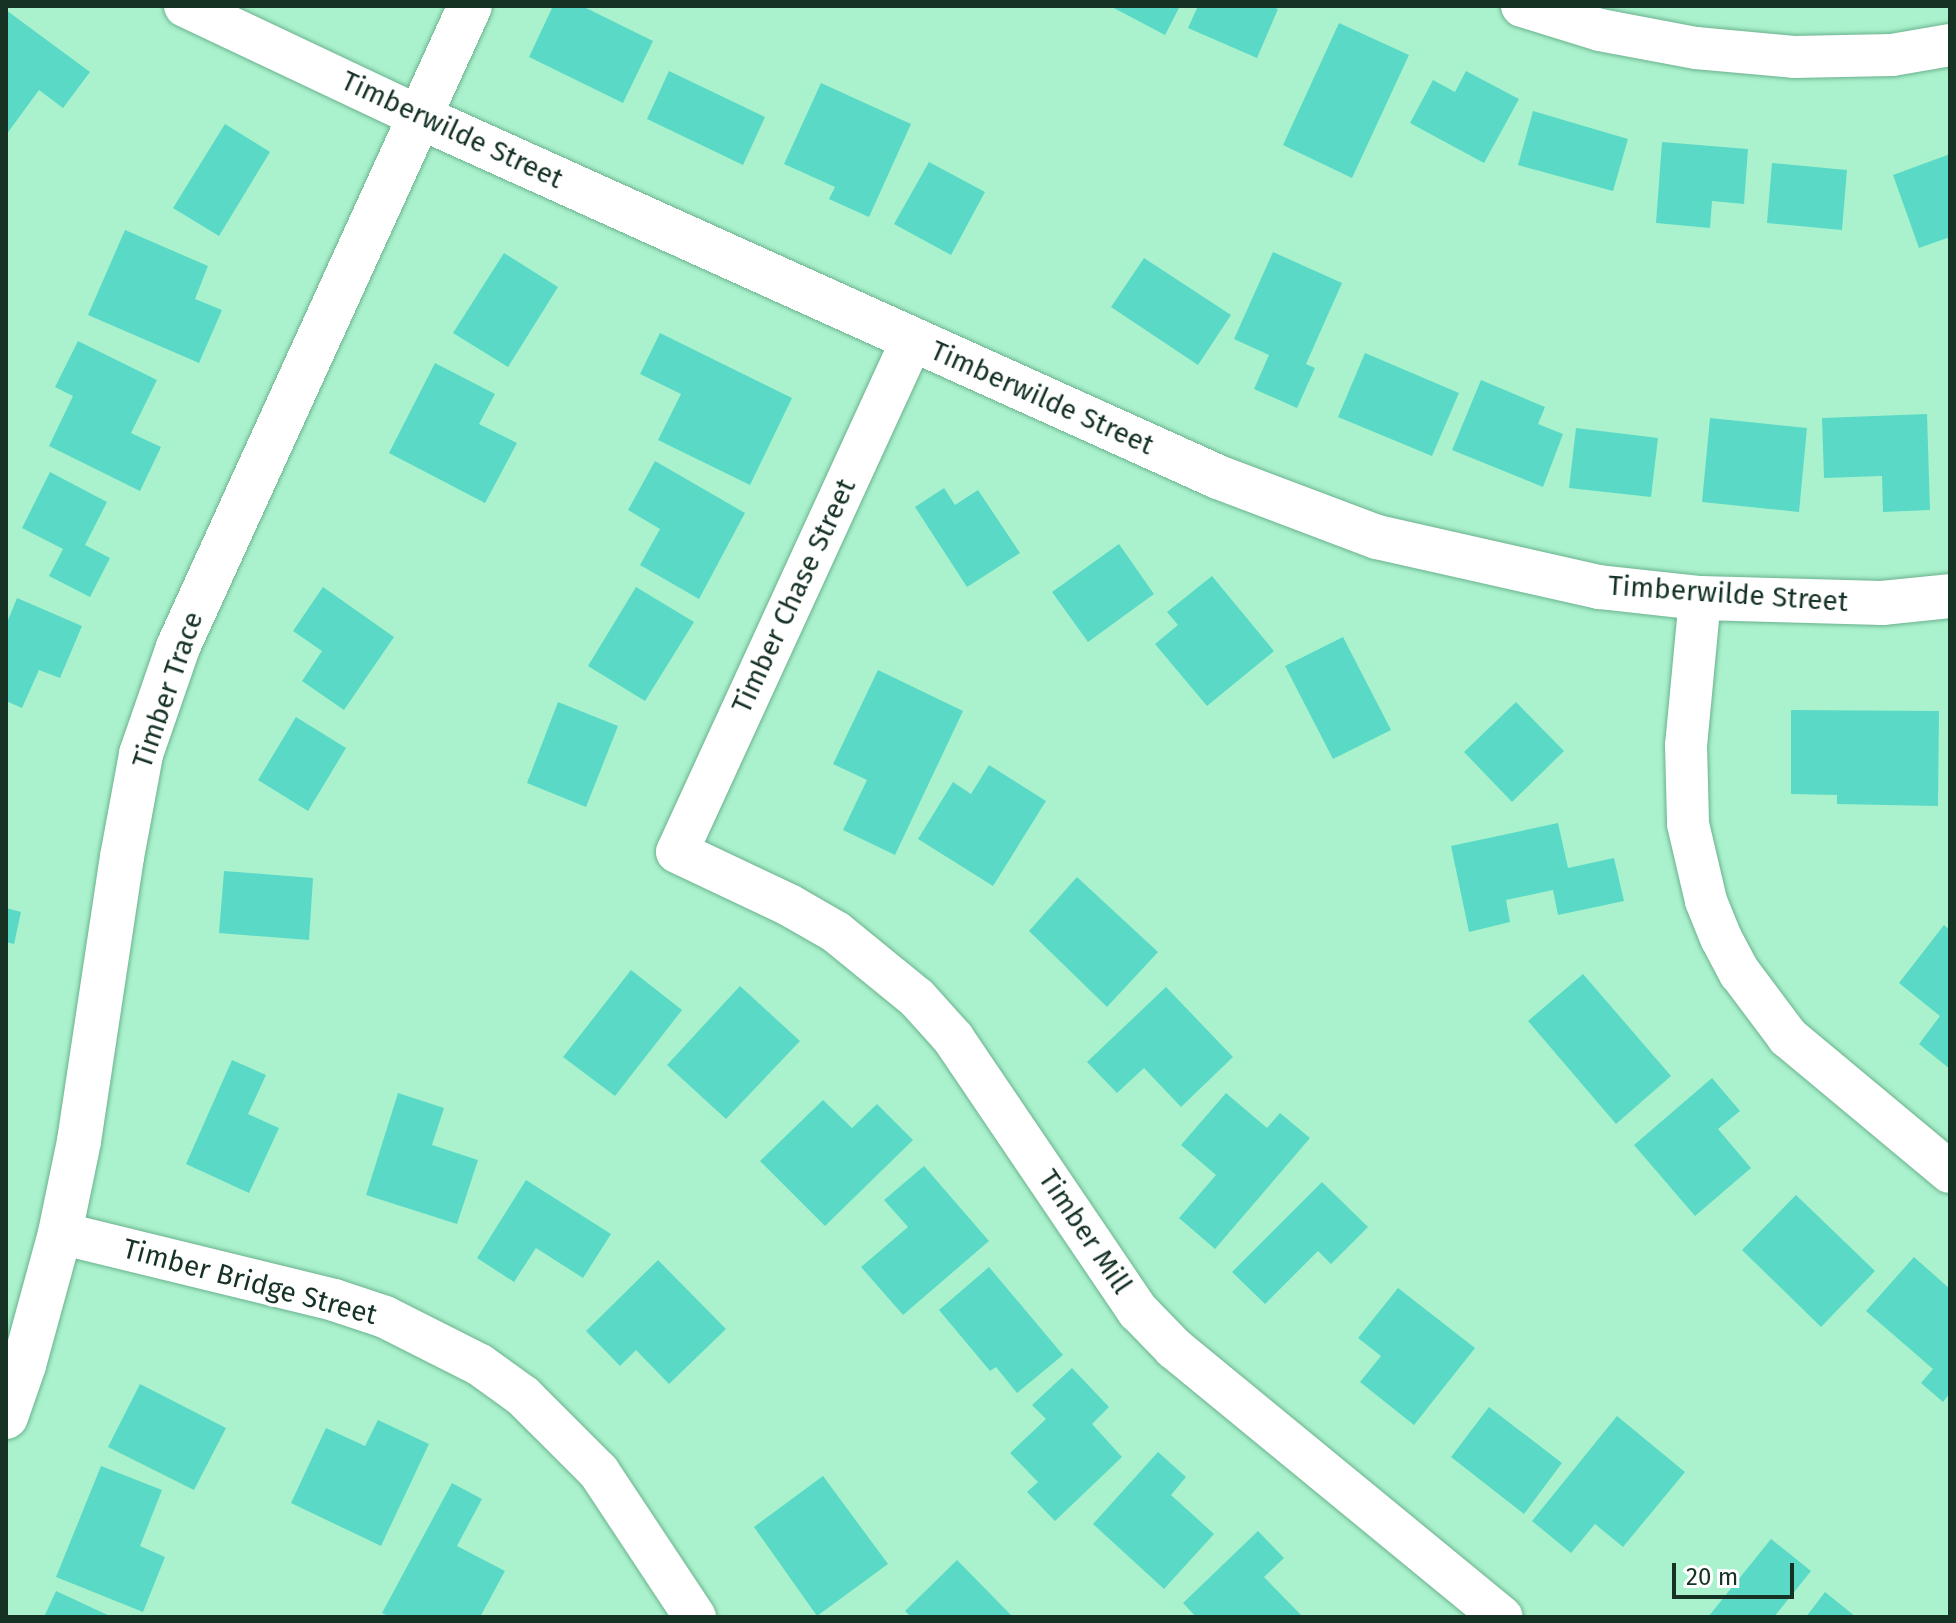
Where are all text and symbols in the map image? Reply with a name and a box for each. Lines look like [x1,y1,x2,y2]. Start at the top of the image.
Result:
street label: Timberwilde Street [336,64,568,196]
street label: Timberwilde Street [925,334,1159,462]
street label: Timber Chase Street [725,473,863,719]
street label: Timberwilde Street [1607,569,1849,619]
street label: Timber Trace [126,607,210,773]
street label: Timber Mill [1031,1164,1139,1300]
street label: Timber Bridge Street [119,1232,381,1332]
scale bar [1676,1547,1798,1597]
text: 20 m [1686,1563,1738,1591]

